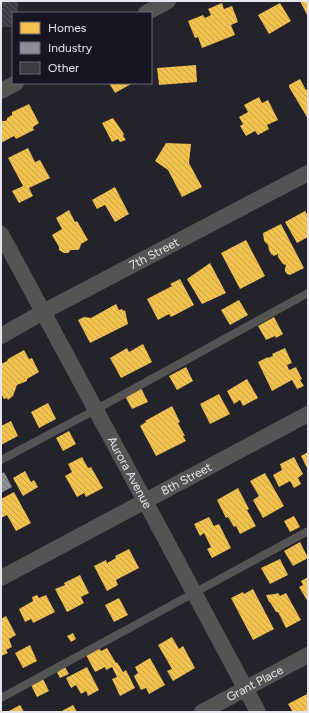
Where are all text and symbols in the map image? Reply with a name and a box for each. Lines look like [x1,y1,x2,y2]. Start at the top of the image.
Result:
legend [12,12,152,84]
text: Homes [48,21,87,35]
text: Industry [48,41,93,55]
text: Other [48,61,79,75]
street label: 7th Street [127,235,182,272]
street label: Aurora Avenue [105,434,155,511]
street label: 8th Street [159,460,214,498]
street label: Grant Place [224,662,286,705]

